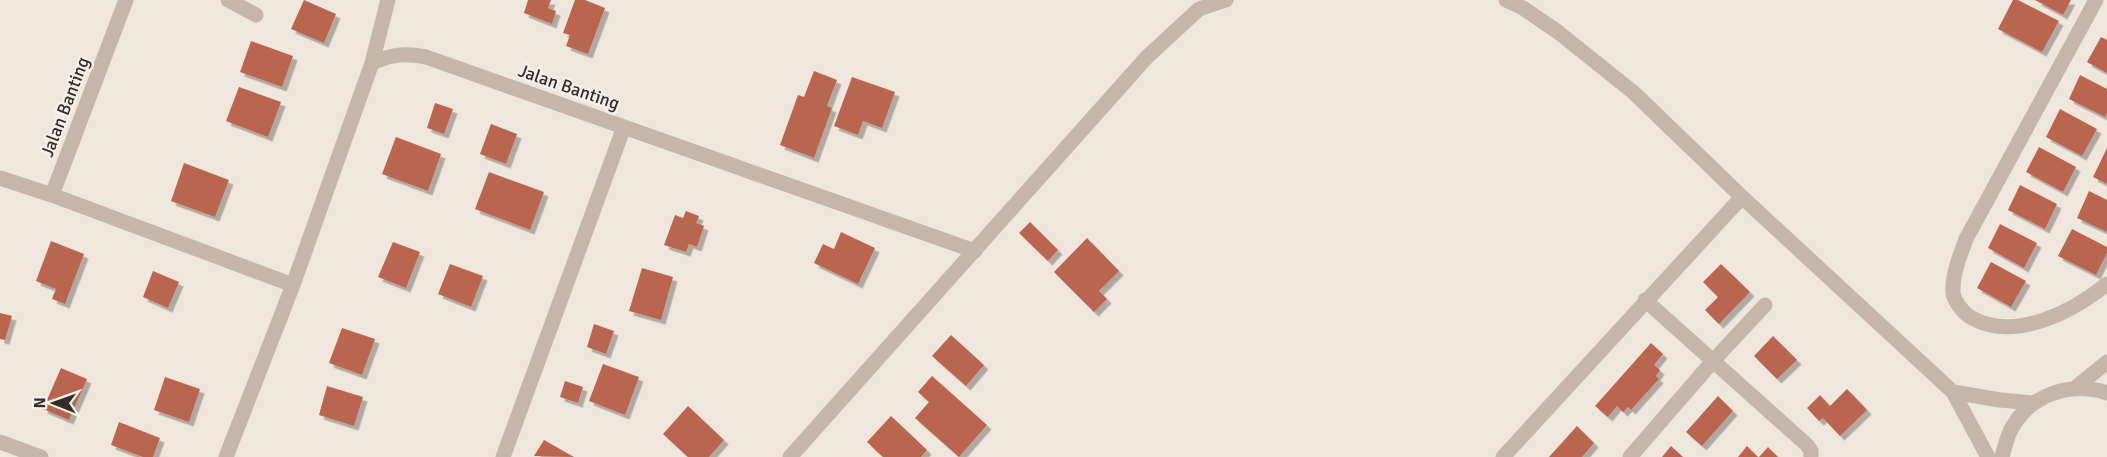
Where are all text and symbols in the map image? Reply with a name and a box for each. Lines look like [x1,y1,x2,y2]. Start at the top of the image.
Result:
street label: Jalan Banting [36,54,94,160]
street label: Jalan Banting [516,59,622,115]
north arrow [24,373,84,433]
text: N [30,397,50,408]

